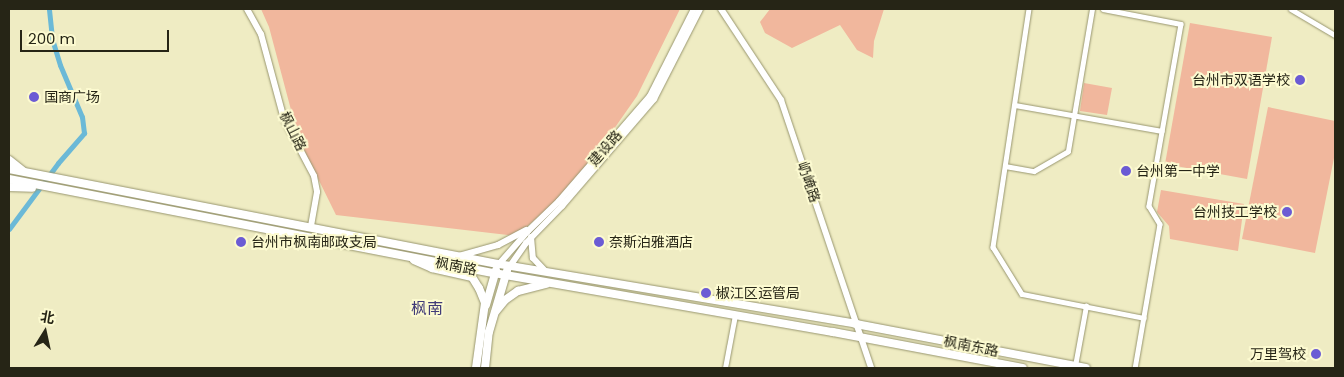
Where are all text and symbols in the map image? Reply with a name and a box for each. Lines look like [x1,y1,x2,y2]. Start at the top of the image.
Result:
scale bar [22,20,171,52]
text: 200 m [28,28,75,49]
place label: 台州市双语学校 [1192,72,1290,88]
marker: 台州市双语学校 [1294,74,1306,86]
place label: 国商广场 [44,89,100,105]
marker: 国商广场 [28,91,40,103]
street label: 枫山路 [276,108,310,154]
street label: 建设路 [585,127,625,169]
street label: 屷崦路 [794,159,824,205]
place label: 台州第一中学 [1136,163,1220,179]
marker: 台州第一中学 [1120,165,1132,177]
place label: 台州技工学校 [1193,204,1277,220]
marker: 台州技工学校 [1281,206,1293,218]
place label: 台州市枫南邮政支局 [251,234,377,250]
place label: 奈斯泊雅酒店 [609,234,693,250]
marker: 台州市枫南邮政支局 [235,236,247,248]
marker: 奈斯泊雅酒店 [593,236,605,248]
street label: 枫南路 [434,254,478,278]
place label: 椒江区运管局 [716,285,800,301]
marker: 椒江区运管局 [700,287,712,299]
district label: 枫南 [411,299,443,319]
text: 北 [39,306,56,328]
north arrow [20,307,70,357]
street label: 枫南东路 [942,332,1000,360]
place label: 万里驾校 [1250,346,1306,362]
marker: 万里驾校 [1310,348,1322,360]

